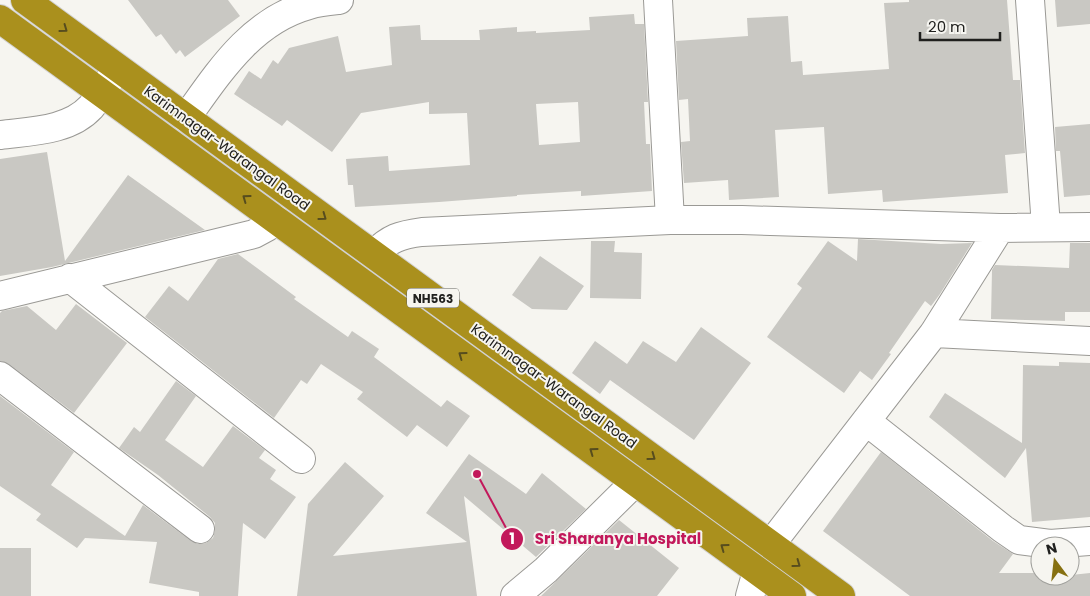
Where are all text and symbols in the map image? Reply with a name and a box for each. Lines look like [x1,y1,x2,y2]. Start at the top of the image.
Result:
scale bar [920,10,1000,42]
text: 20 m [928,16,966,37]
one-way arrow [58,23,68,32]
street label: Karimnagar-Warangal Road [140,81,314,215]
one-way arrow [242,194,251,204]
one-way arrow [317,211,327,220]
road number: NH563 [407,288,459,308]
street label: Karimnagar-Warangal Road [467,319,641,453]
one-way arrow [458,352,468,361]
one-way arrow [589,448,599,457]
one-way arrow [646,452,655,460]
callout: Sri Sharanya Hospital [500,524,711,554]
text: 1 [509,528,515,549]
text: Sri Sharanya Hospital [535,528,701,549]
north arrow [1030,536,1080,586]
text: N [1044,537,1059,559]
one-way arrow [720,544,730,553]
one-way arrow [791,558,800,566]

